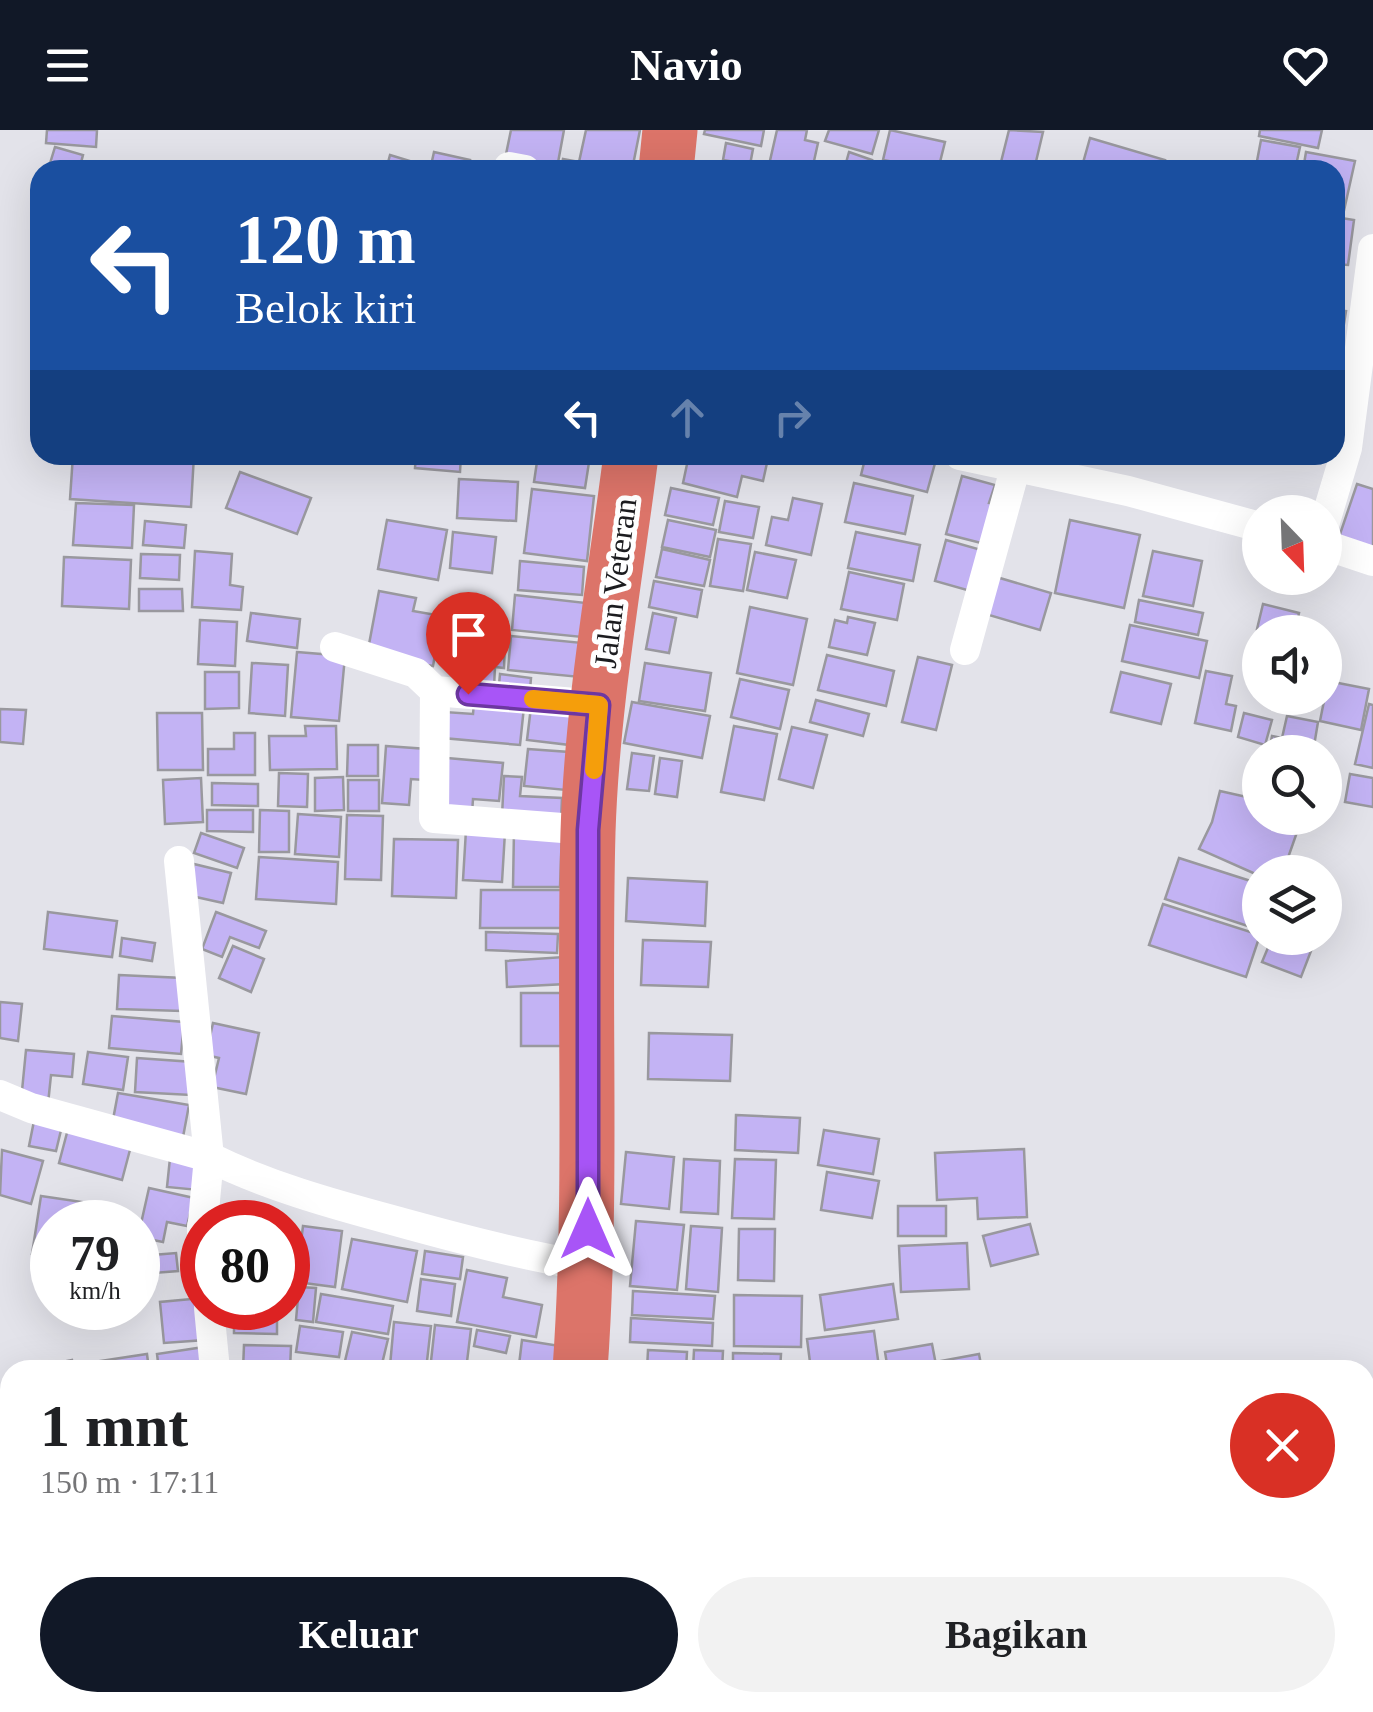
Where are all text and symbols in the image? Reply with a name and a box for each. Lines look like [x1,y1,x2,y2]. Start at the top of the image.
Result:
icon: menu [40,38,95,93]
icon: heart [1278,38,1333,93]
text: Navio [630,40,743,90]
icon: left [70,200,200,330]
text: 120 m [235,201,416,278]
text: Belok kiri [235,283,416,333]
icon: left [555,390,610,445]
icon: ahead [660,390,715,445]
icon: right [765,390,820,445]
north arrow [1242,495,1342,595]
map controls [1242,495,1342,955]
street label: Jalan Veteran [587,496,643,670]
pin [426,592,511,695]
icon: arrive [441,607,496,662]
button: sound [1242,615,1342,715]
button: search [1242,735,1342,835]
button: layers [1242,855,1342,955]
position arrow [536,1177,640,1281]
speed limit sign: 80 [180,1200,310,1330]
text: 79 [70,1225,120,1281]
text: km/h [69,1277,121,1304]
text: 1 mnt [40,1393,188,1459]
button: close [1230,1393,1335,1498]
text: 150 m · 17:11 [40,1464,219,1500]
button: Keluar [40,1577,678,1692]
button: Bagikan [698,1577,1335,1692]

